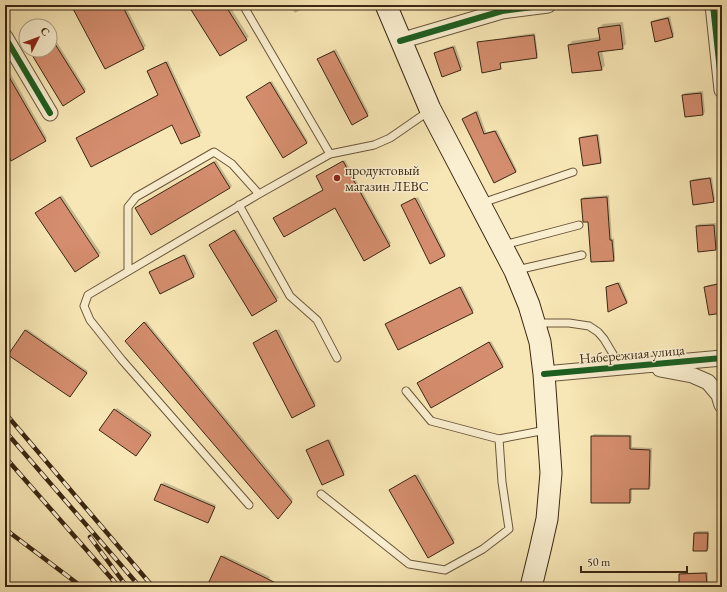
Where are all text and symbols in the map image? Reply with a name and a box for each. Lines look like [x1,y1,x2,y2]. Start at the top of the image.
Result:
north arrow [18,18,58,58]
text: С [38,24,53,39]
place label: продуктовый магазин ЛЕВС [345,161,429,195]
marker: продуктовый магазин ЛЕВС [332,173,342,183]
street label: Набережная улица [579,340,686,368]
scale bar [581,548,687,574]
text: 50 m [587,554,611,570]

